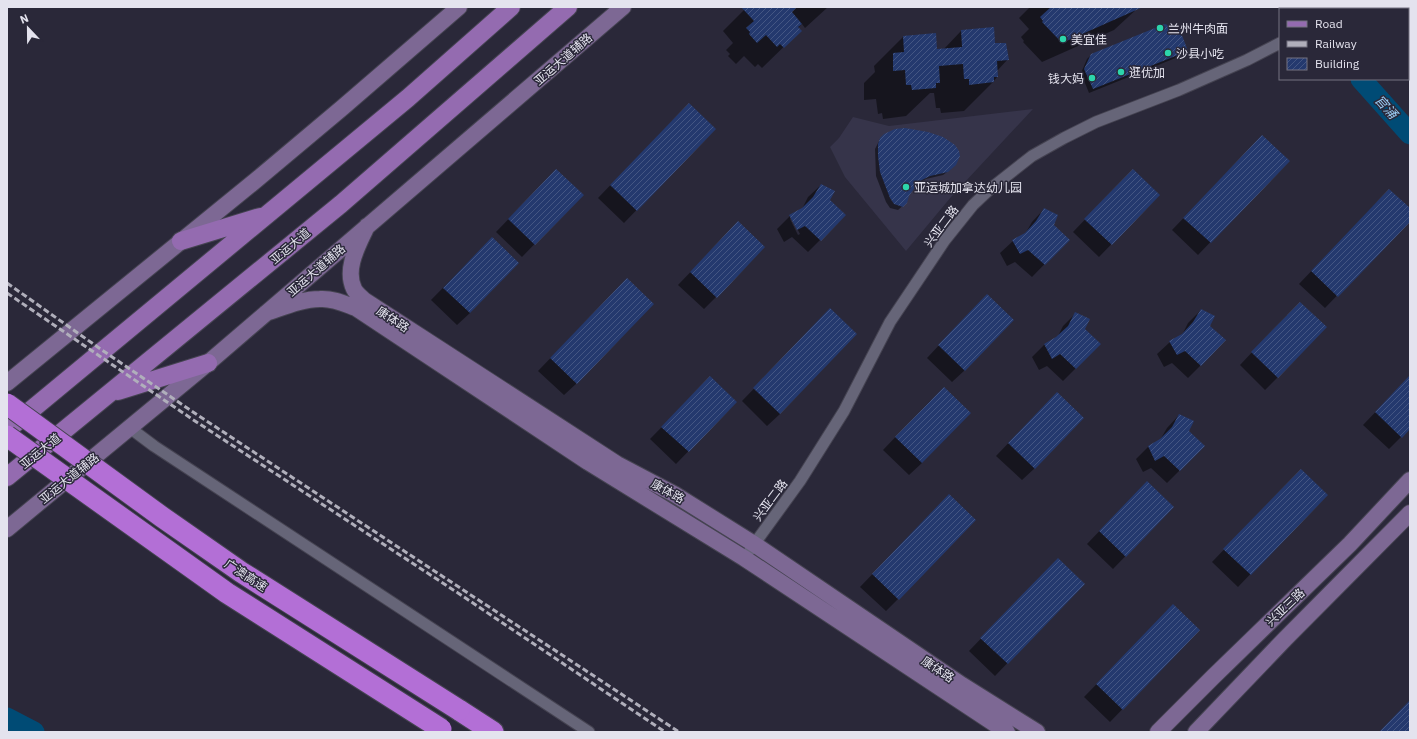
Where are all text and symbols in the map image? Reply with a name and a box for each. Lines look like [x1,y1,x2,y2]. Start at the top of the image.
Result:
north arrow [8,8,48,48]
legend [1279,8,1409,80]
text: N [18,11,31,27]
text: Road [1315,16,1343,31]
place label: 兰州牛肉面 [1168,21,1228,36]
marker: 兰州牛肉面 [1155,23,1165,33]
street label: 亚运大道辅路 [531,30,595,88]
place label: 美宜佳 [1071,32,1107,47]
marker: 美宜佳 [1058,34,1068,44]
text: Railway [1315,36,1357,51]
place label: 沙县小吃 [1176,46,1224,61]
marker: 沙县小吃 [1163,48,1173,58]
text: Building [1315,56,1360,71]
place label: 逛优加 [1129,65,1165,80]
marker: 逛优加 [1116,67,1126,77]
place label: 钱大妈 [1048,71,1084,86]
marker: 钱大妈 [1087,73,1097,83]
water label: 官涌 [1371,92,1402,124]
place label: 亚运城加拿达幼儿园 [914,180,1022,195]
marker: 亚运城加拿达幼儿园 [901,182,911,192]
street label: 兴亚二路 [921,202,961,250]
street label: 亚运大道 [267,225,313,267]
street label: 亚运大道辅路 [284,241,348,299]
street label: 康体路 [374,303,412,335]
street label: 亚运大道 [17,430,63,472]
street label: 亚运大道辅路 [36,450,102,506]
street label: 康体路 [649,476,687,506]
street label: 兴亚二路 [750,476,790,524]
street label: 广澳高速 [222,556,270,594]
street label: 兴亚三路 [1263,585,1307,629]
street label: 康体路 [919,653,957,685]

